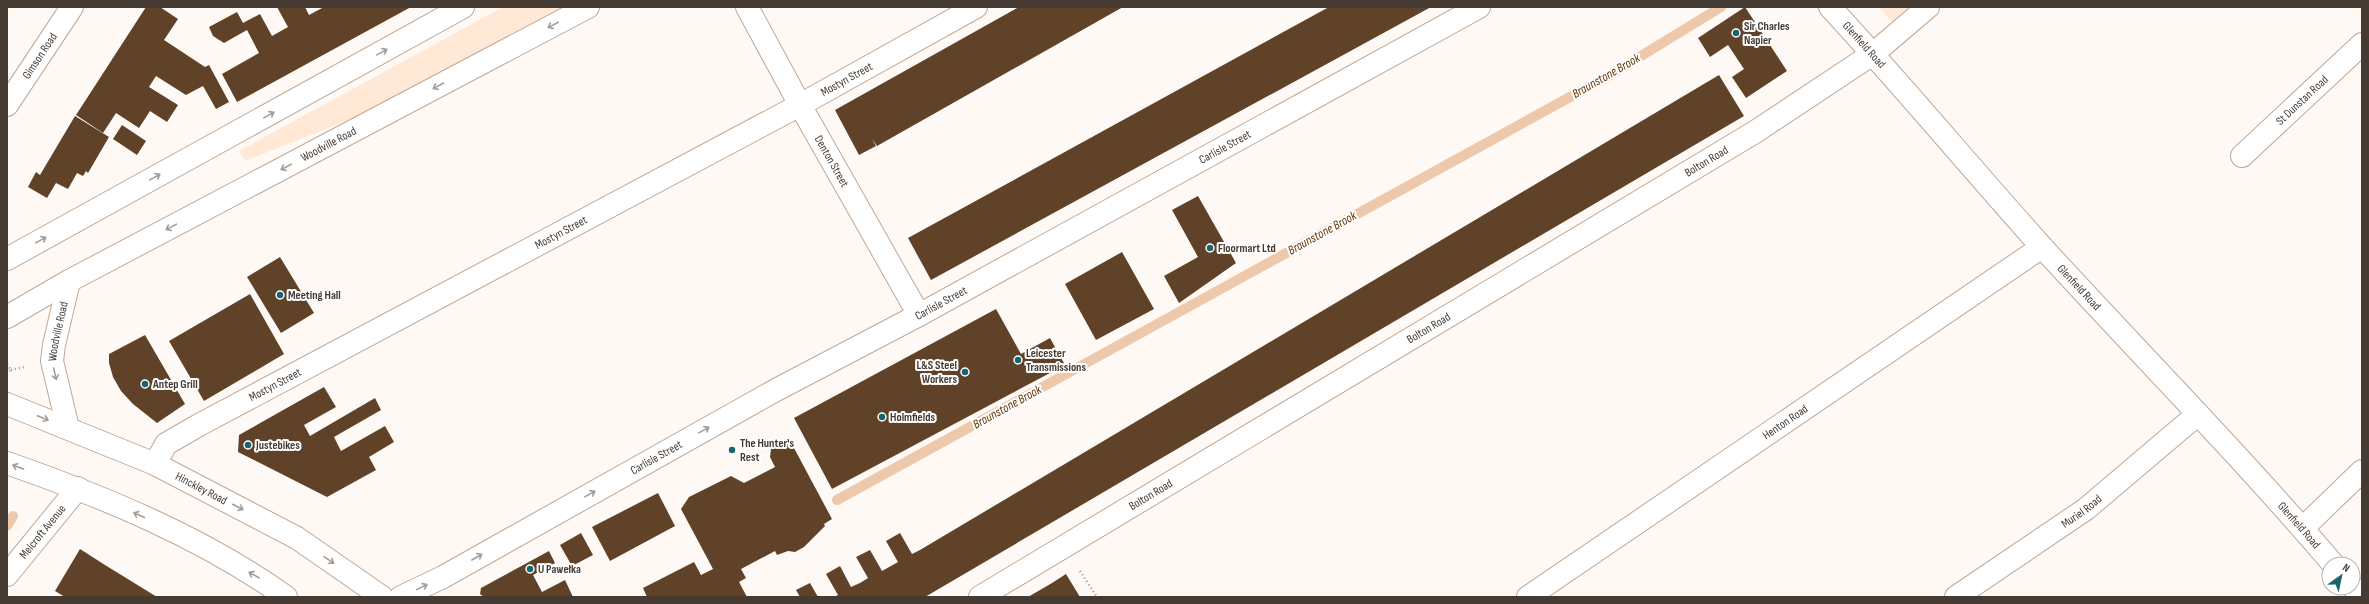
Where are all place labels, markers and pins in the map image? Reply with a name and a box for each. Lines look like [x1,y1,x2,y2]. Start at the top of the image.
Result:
place label: Sir Charles Napier [1744,19,1790,48]
marker: Sir Charles Napier [1731,28,1741,38]
place label: Floormart Ltd [1218,241,1276,256]
marker: Floormart Ltd [1205,243,1215,253]
place label: Meeting Hall [288,288,341,303]
marker: Meeting Hall [275,290,285,300]
place label: Leicester Transmissions [1026,346,1086,375]
marker: Leicester Transmissions [1013,355,1023,365]
place label: L&S Steel Workers [917,358,957,387]
marker: L&S Steel Workers [960,367,970,377]
place label: Antep Grill [152,377,198,392]
marker: Antep Grill [140,379,150,389]
place label: Holmfields [890,410,935,425]
marker: Holmfields [877,412,887,422]
place label: The Hunter's Rest [740,436,795,465]
place label: Justebikes [255,438,300,453]
marker: Justebikes [243,440,253,450]
marker: The Hunter's Rest [727,445,737,455]
place label: U Pawełka [538,562,581,577]
marker: U Pawełka [525,564,535,574]

